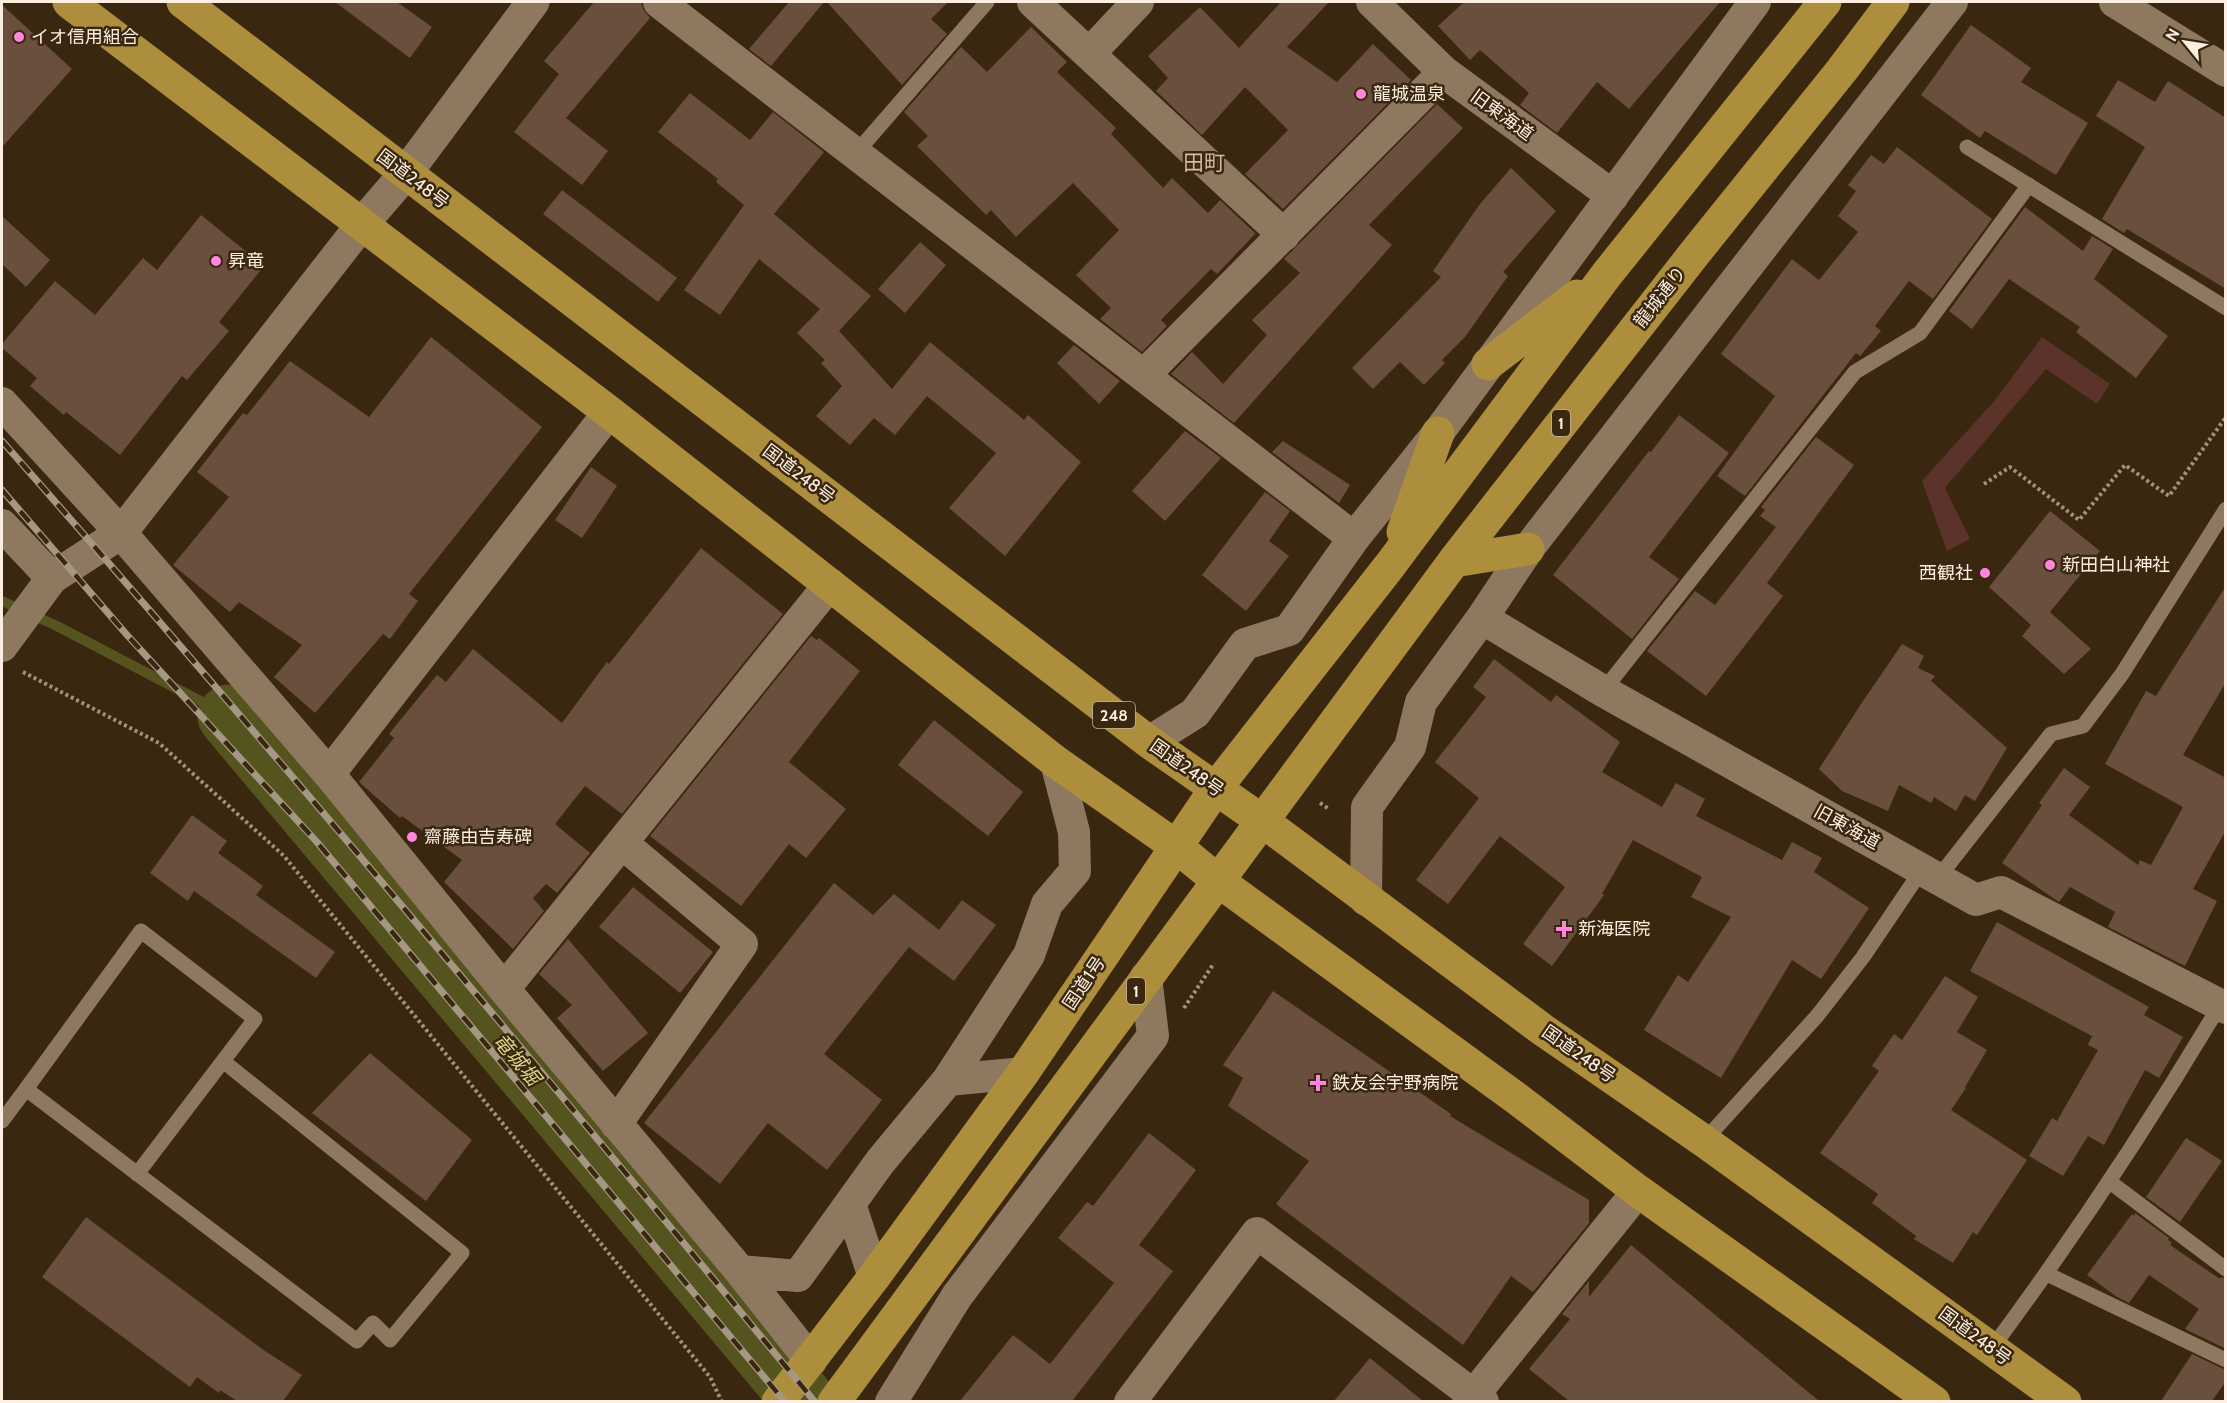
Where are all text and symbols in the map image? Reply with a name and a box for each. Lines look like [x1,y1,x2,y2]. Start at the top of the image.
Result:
north arrow [2155,12,2215,72]
text: N [2161,25,2183,44]
place label: イオ信用組合 [31,26,139,48]
marker: イオ信用組合 [12,30,26,44]
place label: 龍城温泉 [1373,83,1445,105]
street label: 旧東海道 [1466,85,1538,145]
marker: 龍城温泉 [1354,87,1368,101]
street label: 国道248号 [373,145,453,213]
district label: 田町 [1183,150,1225,175]
place label: 昇竜 [228,250,264,272]
marker: 昇竜 [209,254,223,268]
street label: 龍城通り [1629,262,1691,332]
road number: 1 [1552,410,1570,436]
street label: 国道248号 [759,440,839,508]
place label: 新田白山神社 [2062,554,2170,576]
marker: 新田白山神社 [2043,558,2057,572]
place label: 西観社 [1919,562,1973,584]
marker: 西観社 [1978,566,1992,580]
road number: 248 [1093,702,1135,728]
street label: 国道248号 [1146,735,1228,801]
street label: 旧東海道 [1810,800,1884,854]
place label: 齋藤由吉寿碑 [424,826,532,848]
marker: 齋藤由吉寿碑 [405,830,419,844]
place label: 新海医院 [1578,918,1650,940]
marker: 新海医院 [1555,920,1573,938]
street label: 国道1号 [1058,952,1110,1014]
road number: 1 [1127,978,1145,1004]
street label: 国道248号 [1538,1021,1620,1087]
water label: 竜城堀 [489,1028,547,1092]
place label: 鉄友会宇野病院 [1332,1072,1458,1094]
marker: 鉄友会宇野病院 [1309,1074,1327,1092]
street label: 国道248号 [1934,1302,2016,1370]

